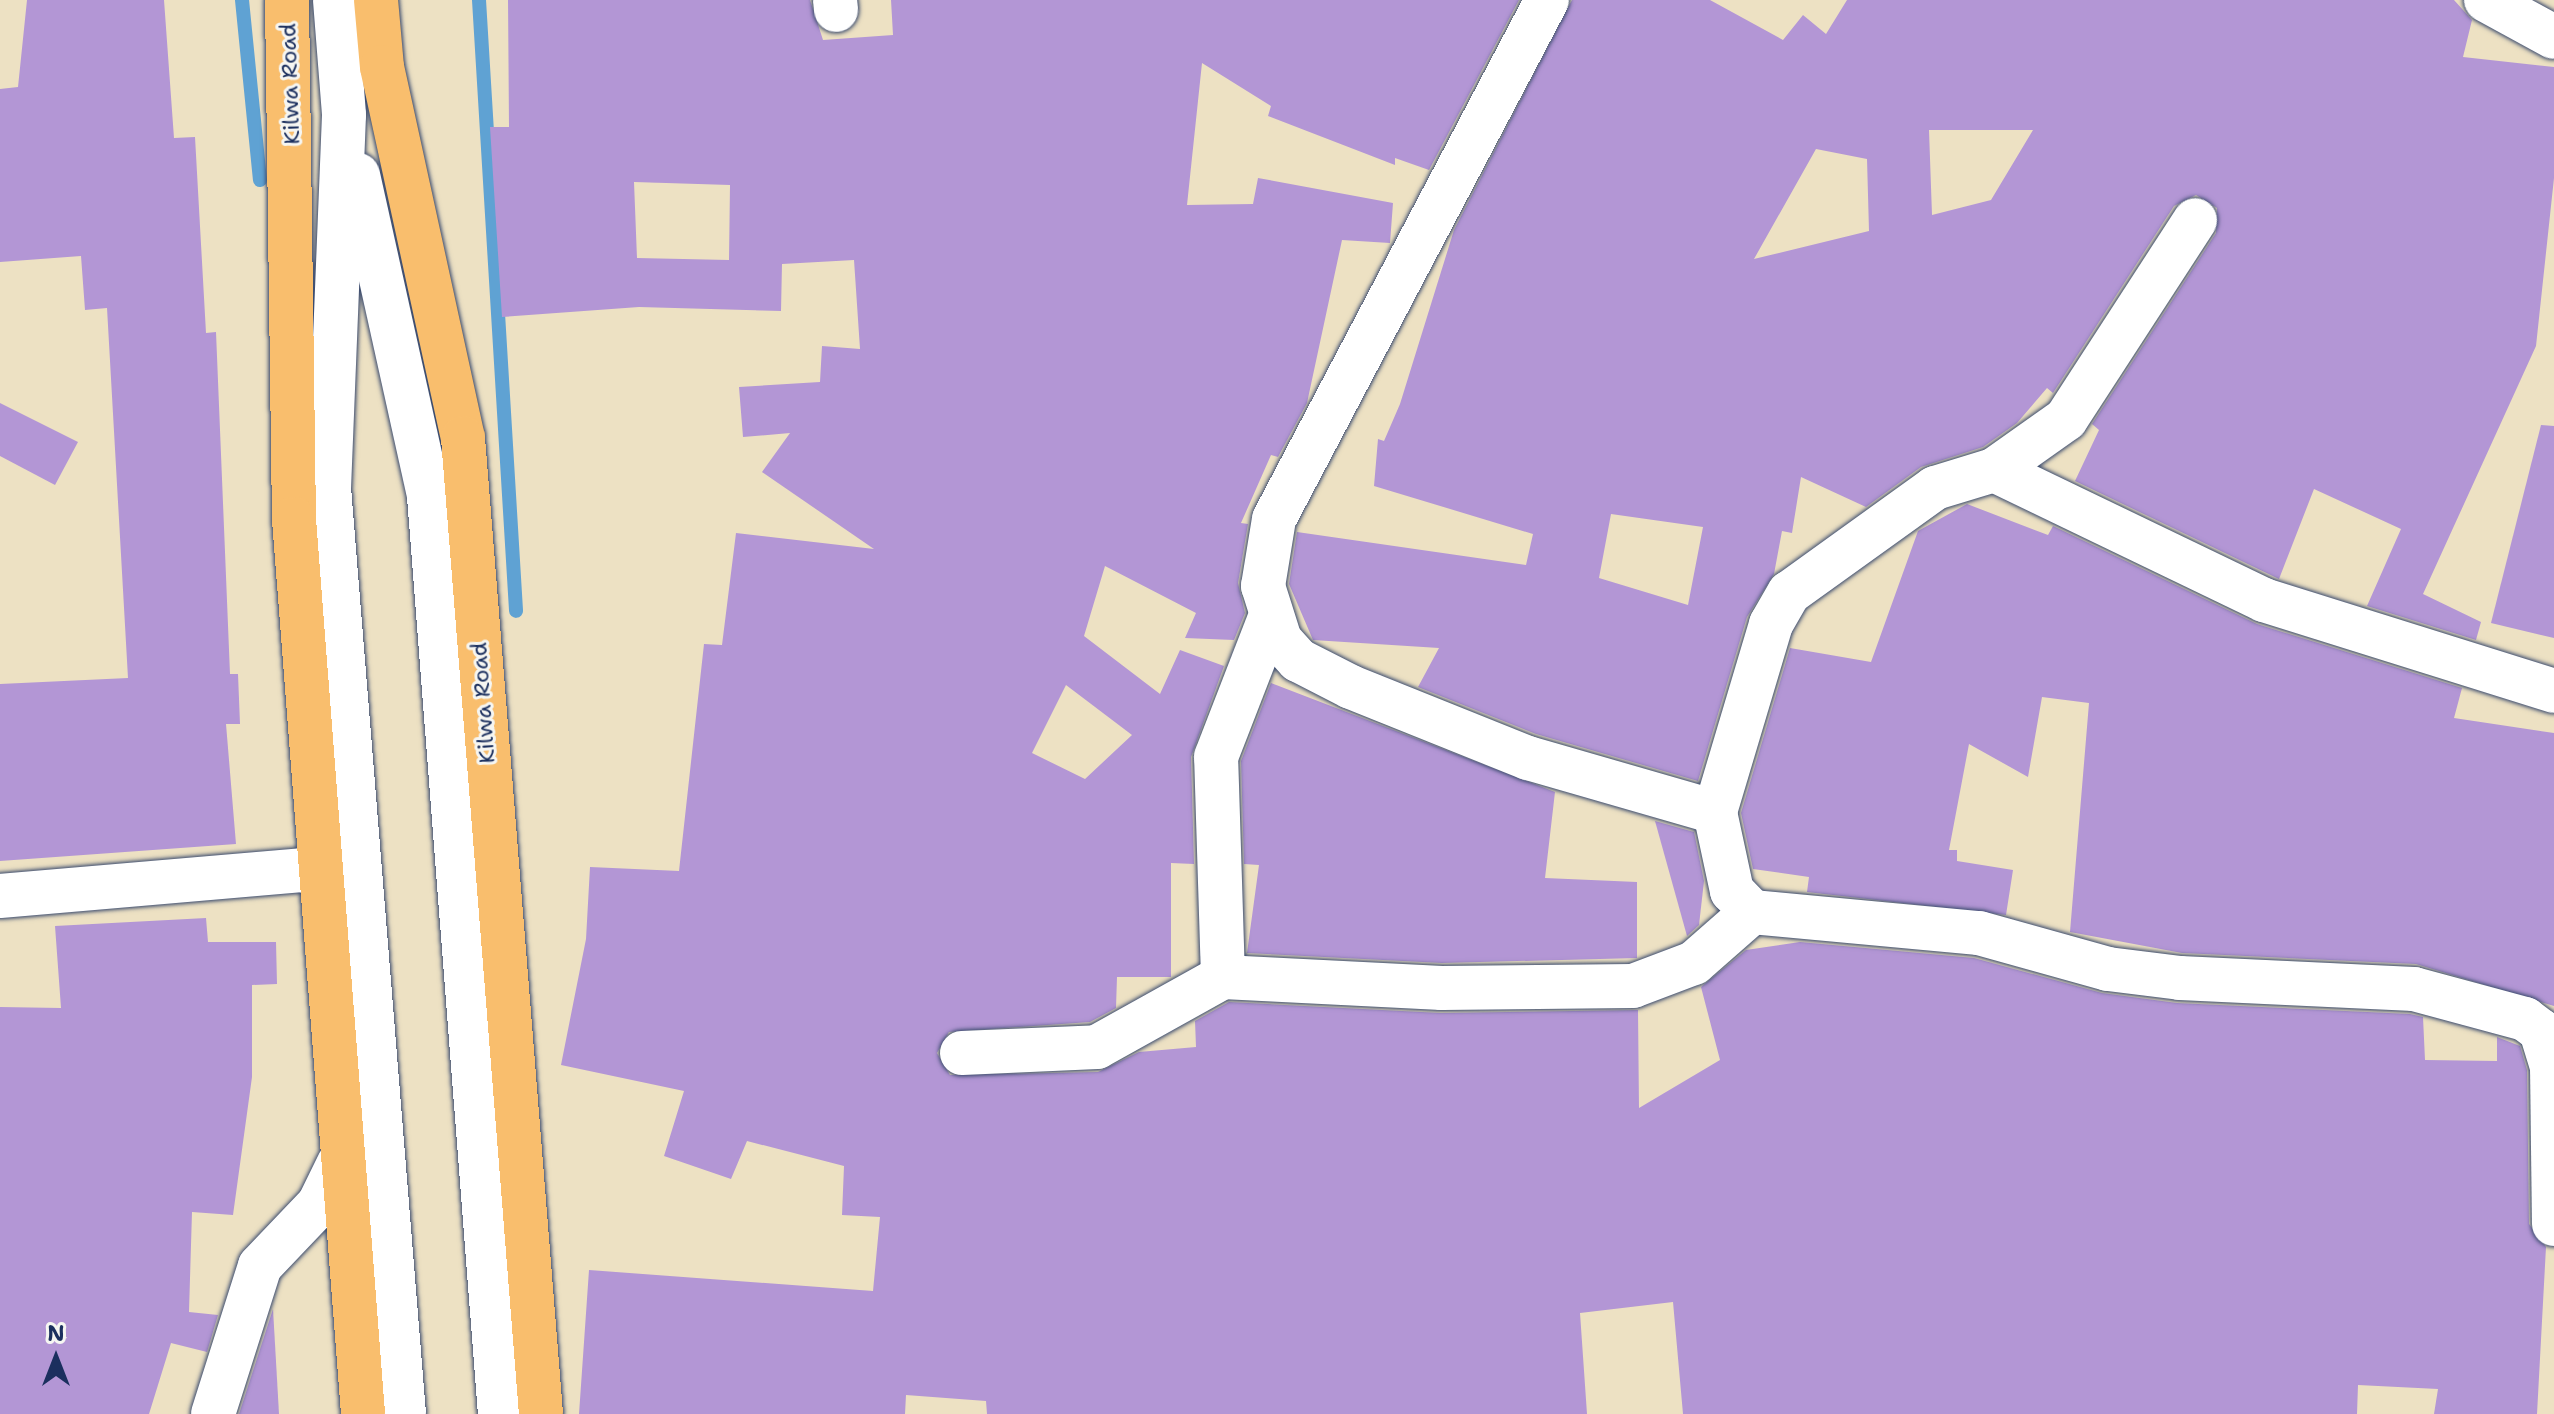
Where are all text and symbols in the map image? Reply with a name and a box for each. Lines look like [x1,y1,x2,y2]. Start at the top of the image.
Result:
street label: Kilwa Road [275,23,305,145]
street label: Kilwa Road [466,642,500,764]
north arrow [16,1318,96,1398]
text: N [47,1319,65,1348]

